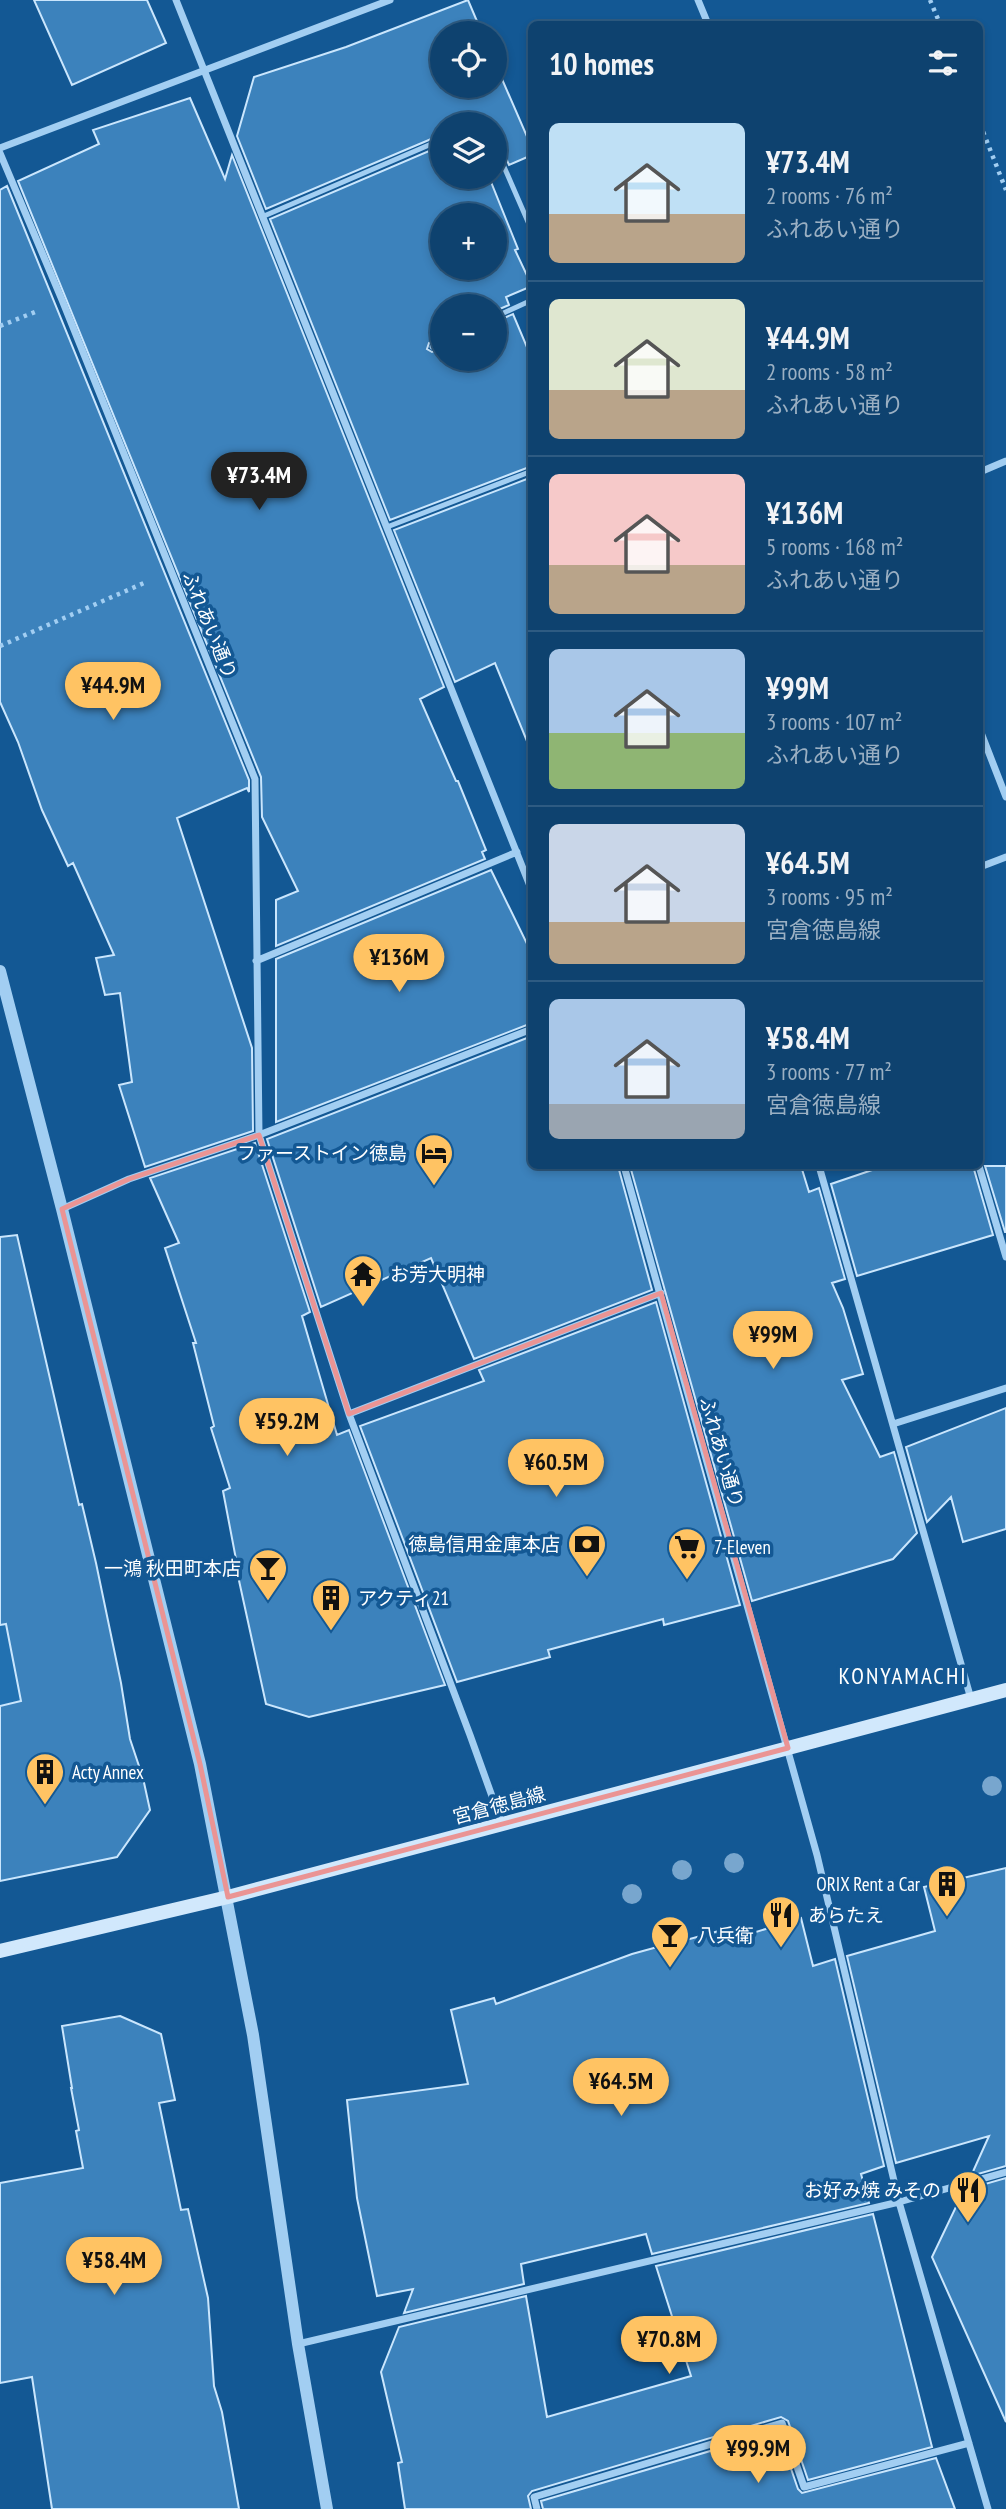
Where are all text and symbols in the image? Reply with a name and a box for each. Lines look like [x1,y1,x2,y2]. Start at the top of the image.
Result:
map controls [430,21,507,371]
button: locate [430,21,507,98]
text: 10 homes [549,44,654,83]
icon: filters [924,44,962,82]
button: layers [430,112,507,189]
text: ¥73.4M [766,142,850,181]
icon: home [605,151,689,235]
text: 2 rooms · 76 m² [766,181,893,210]
button: + [430,203,507,280]
text: ふれあい通り [766,214,904,243]
button: − [430,294,507,371]
text: ¥44.9M [766,318,850,357]
icon: home [605,327,689,411]
text: 2 rooms · 58 m² [766,357,893,386]
text: ふれあい通り [766,390,904,419]
pin: ¥73.4M [202,452,316,512]
text: ¥73.4M [227,460,291,489]
text: ¥136M [766,493,843,532]
icon: home [605,502,689,586]
text: 5 rooms · 168 m² [766,532,903,561]
text: ふれあい通り [766,565,904,594]
street label: ふれあい通り [178,568,242,682]
pin: ¥44.9M [56,662,170,722]
text: ¥99M [766,668,829,707]
text: ¥44.9M [81,670,145,699]
icon: home [605,677,689,761]
text: 3 rooms · 107 m² [766,707,902,736]
text: ふれあい通り [766,740,904,769]
text: ¥64.5M [766,843,850,882]
icon: home [605,852,689,936]
text: 3 rooms · 95 m² [766,882,893,911]
text: 宮倉徳島線 [766,915,881,944]
pin: ¥136M [350,934,448,994]
text: ¥136M [369,942,429,971]
text: ¥58.4M [766,1018,850,1057]
icon: home [605,1027,689,1111]
text: 3 rooms · 77 m² [766,1057,892,1086]
text: 宮倉徳島線 [766,1090,881,1119]
hotel icon: ファーストイン徳島 [413,1132,455,1187]
place label: ファーストイン徳島 [237,1141,407,1165]
temple icon: お芳大明神 [342,1253,384,1308]
place label: お芳大明神 [390,1262,485,1286]
pin: ¥99M [732,1312,814,1371]
text: ¥99M [749,1319,797,1348]
street label: ふれあい通り [695,1394,749,1510]
pin: ¥59.2M [230,1398,344,1458]
text: ¥59.2M [255,1406,319,1435]
pin: ¥60.5M [499,1440,613,1499]
text: ¥60.5M [524,1447,588,1476]
bank icon: 徳島信用金庫本店 [566,1523,608,1578]
supermarket icon: 7-Eleven [666,1526,708,1581]
place label: 徳島信用金庫本店 [408,1532,560,1556]
place label: 7-Eleven [714,1535,771,1559]
bar icon: 一鴻 秋田町本店 [247,1547,289,1602]
place label: 一鴻 秋田町本店 [104,1556,241,1580]
building icon: アクティ21 [310,1577,352,1632]
place label: アクティ21 [358,1586,449,1610]
district label: KONYAMACHI [838,1661,968,1690]
building icon: Acty Annex [24,1751,66,1806]
place label: Acty Annex [72,1760,144,1784]
street label: 宮倉徳島線 [450,1781,548,1829]
building icon: ORIX Rent a Car [926,1863,968,1918]
place label: ORIX Rent a Car [816,1872,921,1896]
restaurant icon: あらたえ [760,1894,802,1949]
place label: あらたえ [808,1903,884,1927]
bar icon: 八兵衛 [649,1914,691,1969]
place label: 八兵衛 [697,1923,754,1947]
pin: ¥64.5M [564,2058,678,2118]
text: ¥64.5M [589,2066,653,2095]
restaurant icon: お好み焼 みその [947,2169,989,2224]
place label: お好み焼 みその [804,2178,941,2202]
pin: ¥58.4M [57,2238,171,2297]
text: ¥58.4M [82,2245,146,2274]
pin: ¥70.8M [612,2316,726,2376]
text: ¥70.8M [637,2324,701,2353]
pin: ¥99.9M [701,2426,815,2485]
text: ¥99.9M [726,2433,790,2462]

